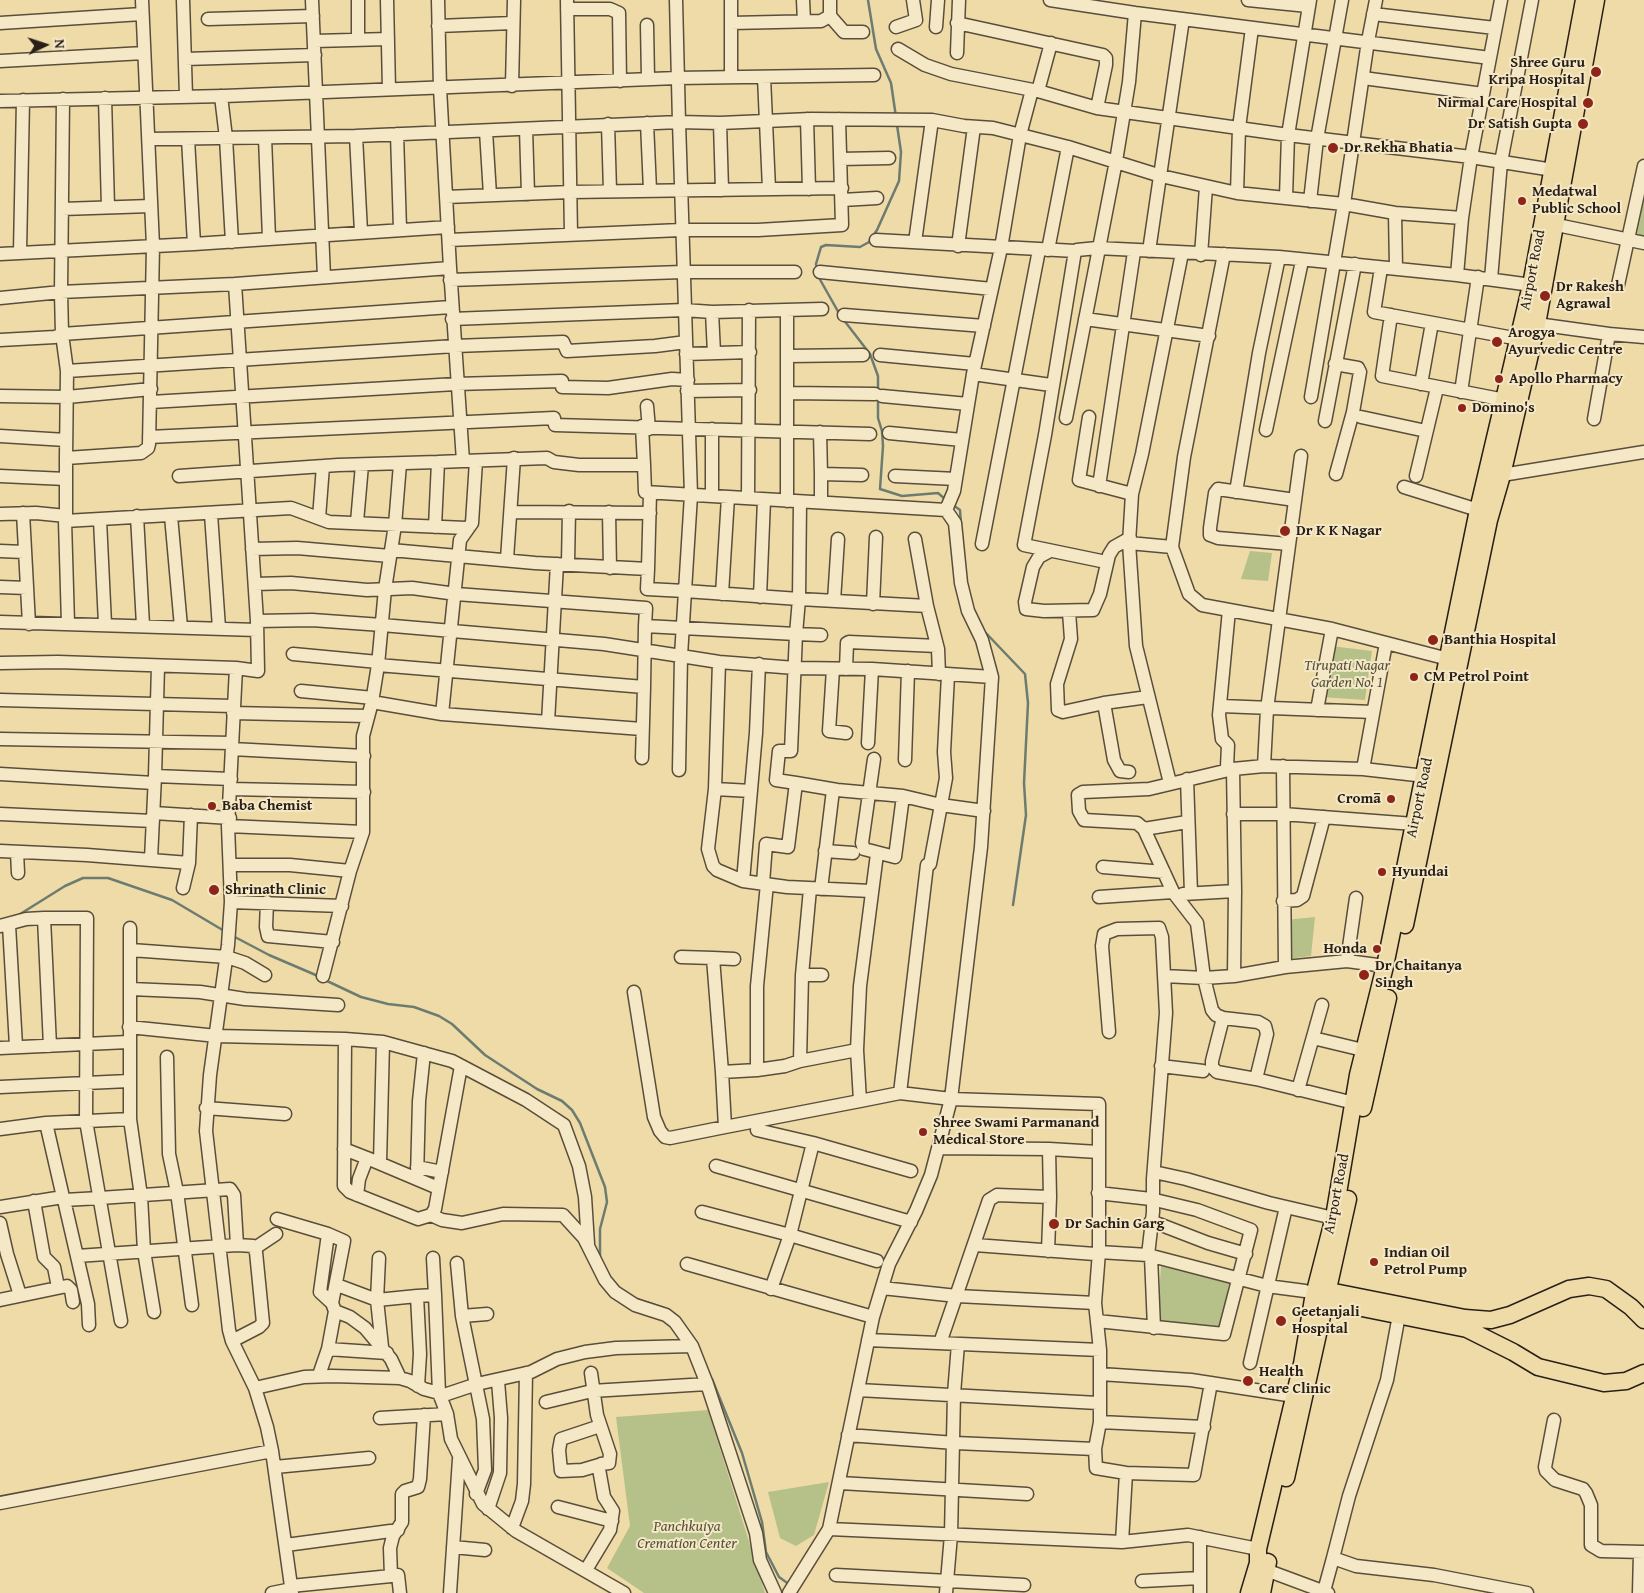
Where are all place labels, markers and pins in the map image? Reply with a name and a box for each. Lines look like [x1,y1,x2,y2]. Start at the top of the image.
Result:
place label: Shree Guru Kripa Hospital [1488,54,1585,89]
marker: Shree Guru Kripa Hospital [1589,65,1603,79]
place label: Nirmal Care Hospital [1437,94,1577,112]
marker: Nirmal Care Hospital [1581,96,1595,110]
place label: Dr Satish Gupta [1468,115,1572,133]
marker: Dr Satish Gupta [1576,117,1590,131]
place label: Dr Rekha Bhatia [1344,139,1453,157]
marker: Dr Rekha Bhatia [1326,141,1340,155]
place label: Medatwal Public School [1532,183,1621,218]
marker: Medatwal Public School [1516,195,1528,207]
place label: Dr Rakesh Agrawal [1556,278,1624,313]
marker: Dr Rakesh Agrawal [1538,289,1552,303]
place label: Arogya Ayurvedic Centre [1508,324,1623,359]
marker: Arogya Ayurvedic Centre [1490,335,1504,349]
place label: Apollo Pharmacy [1509,370,1623,388]
marker: Apollo Pharmacy [1493,373,1505,385]
place label: Domino's [1472,399,1535,417]
marker: Domino's [1456,402,1468,414]
place label: Dr K K Nagar [1296,522,1382,540]
marker: Dr K K Nagar [1278,524,1292,538]
place label: Banthia Hospital [1444,631,1556,649]
marker: Banthia Hospital [1426,633,1440,647]
place label: CM Petrol Point [1424,668,1529,686]
marker: CM Petrol Point [1408,671,1420,683]
place label: Cromā [1337,790,1381,808]
marker: Cromā [1385,793,1397,805]
place label: Baba Chemist [222,797,312,815]
marker: Baba Chemist [206,800,218,812]
place label: Hyundai [1392,863,1448,881]
marker: Hyundai [1376,866,1388,878]
place label: Shrinath Clinic [225,881,326,899]
marker: Shrinath Clinic [207,883,221,897]
place label: Honda [1323,940,1367,958]
marker: Honda [1371,943,1383,955]
place label: Dr Chaitanya Singh [1375,957,1462,992]
marker: Dr Chaitanya Singh [1357,968,1371,982]
place label: Shree Swami Parmanand Medical Store [933,1114,1099,1149]
marker: Shree Swami Parmanand Medical Store [917,1126,929,1138]
place label: Dr Sachin Garg [1065,1215,1164,1233]
marker: Dr Sachin Garg [1047,1217,1061,1231]
place label: Indian Oil Petrol Pump [1384,1244,1467,1279]
marker: Indian Oil Petrol Pump [1368,1256,1380,1268]
place label: Geetanjali Hospital [1292,1303,1360,1338]
marker: Geetanjali Hospital [1274,1314,1288,1328]
place label: Health Care Clinic [1259,1363,1331,1398]
marker: Health Care Clinic [1241,1374,1255,1388]

